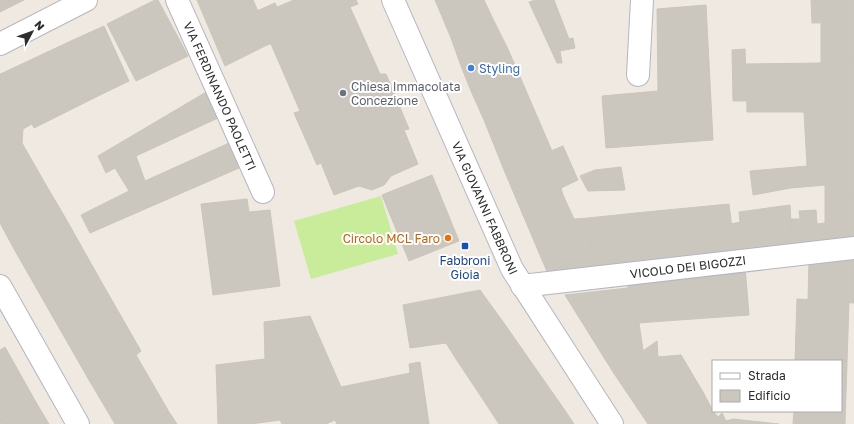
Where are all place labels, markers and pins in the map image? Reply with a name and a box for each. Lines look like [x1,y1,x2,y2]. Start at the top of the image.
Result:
place label: Styling [479,61,520,76]
marker: Styling [466,63,476,73]
place label: Chiesa Immacolata Concezione [351,79,460,108]
marker: Chiesa Immacolata Concezione [338,88,348,98]
place label: Circolo MCL Faro [343,231,440,246]
marker: Circolo MCL Faro [443,233,453,243]
marker: Fabbroni Gioia [460,241,470,251]
place label: Fabbroni Gioia [440,253,490,282]

